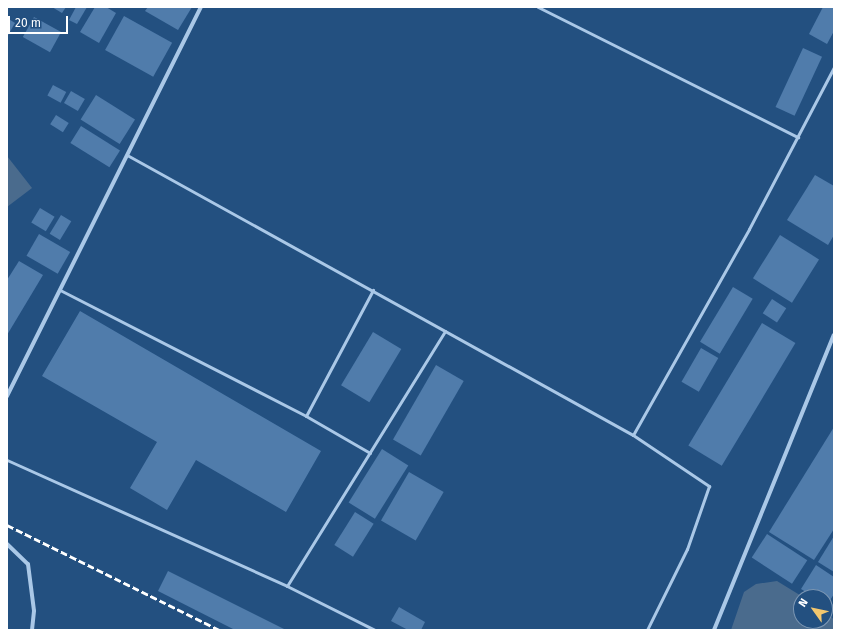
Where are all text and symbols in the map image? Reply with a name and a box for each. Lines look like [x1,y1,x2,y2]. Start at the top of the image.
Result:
scale bar [10,8,70,34]
text: 20 m [15,16,41,30]
north arrow [793,589,833,629]
text: N [796,596,811,609]

